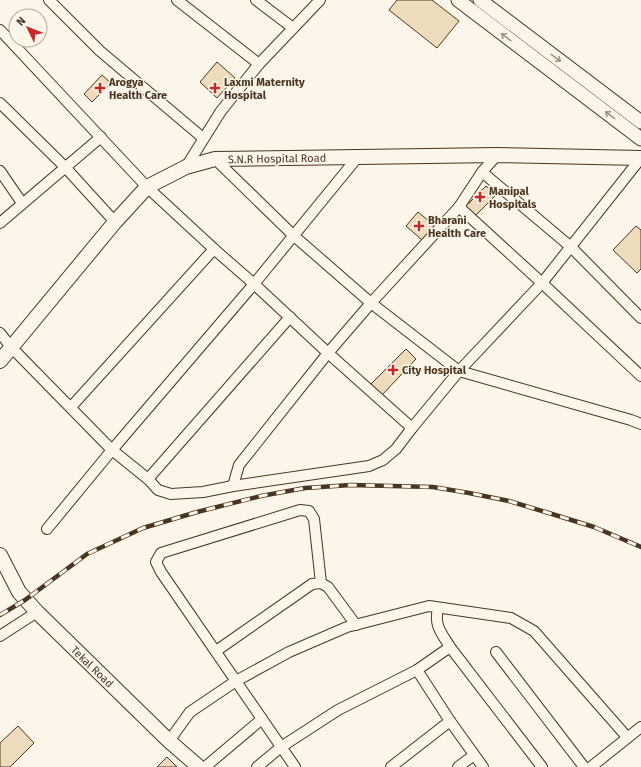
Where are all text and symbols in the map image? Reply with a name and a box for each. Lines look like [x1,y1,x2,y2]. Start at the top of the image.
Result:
north arrow [8,8,48,48]
text: N [14,14,28,29]
one-way arrow [501,32,512,41]
one-way arrow [550,53,561,62]
place label: Arogya Health Care [108,76,167,102]
place label: Laxmi Maternity Hospital [224,76,305,102]
marker: Arogya Health Care [94,82,106,94]
marker: Laxmi Maternity Hospital [209,82,221,94]
one-way arrow [604,111,615,119]
street label: S.N.R Hospital Road [228,152,326,166]
place label: Manipal Hospitals [489,185,537,211]
marker: Manipal Hospitals [474,191,486,203]
place label: Bharani Health Care [428,214,486,240]
marker: Bharani Health Care [413,220,425,232]
marker: City Hospital [387,364,399,376]
place label: City Hospital [402,364,467,377]
street label: Tekal Road [68,644,116,690]

